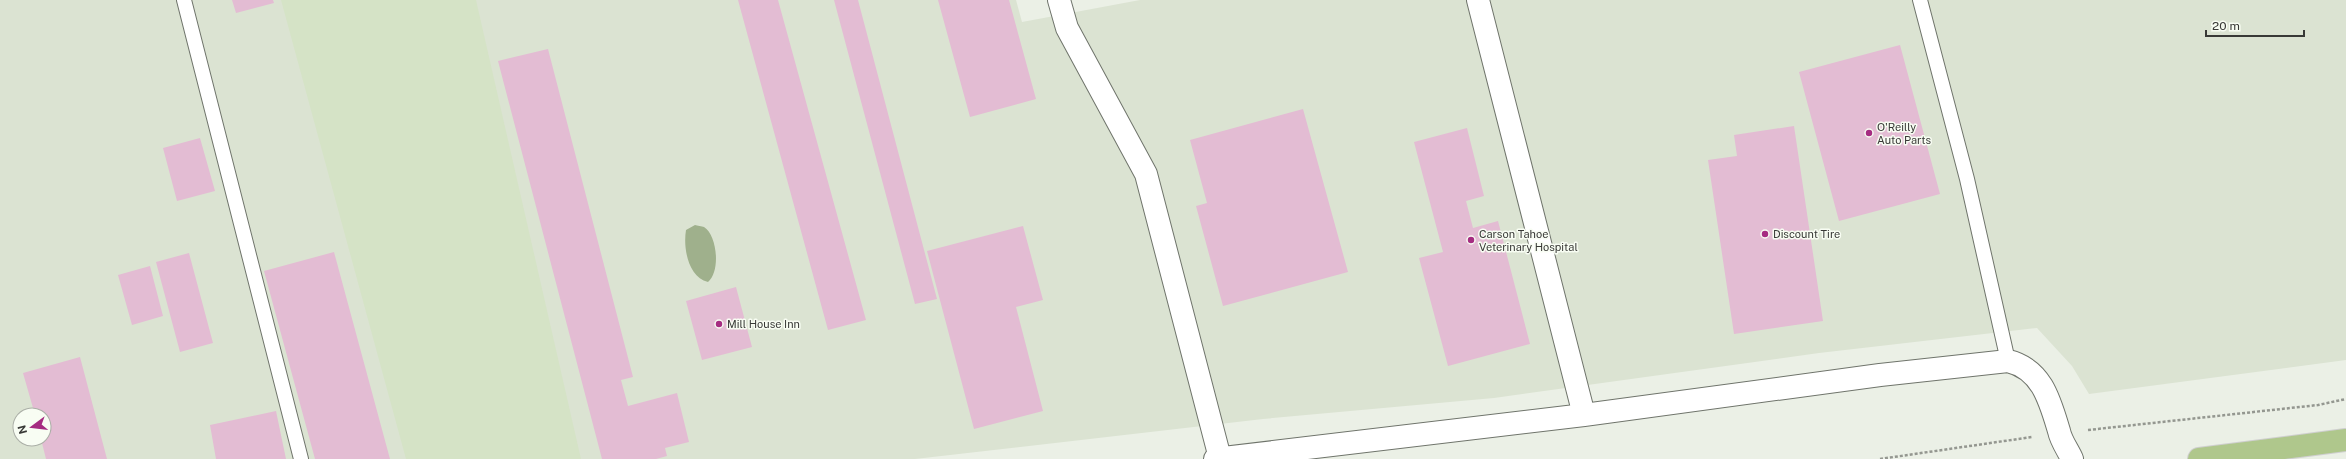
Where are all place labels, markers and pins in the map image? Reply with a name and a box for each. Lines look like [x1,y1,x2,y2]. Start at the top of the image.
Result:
place label: O'Reilly Auto Parts [1877,121,1931,146]
marker: O'Reilly Auto Parts [1864,128,1874,138]
place label: Carson Tahoe Veterinary Hospital [1479,228,1578,253]
place label: Discount Tire [1773,228,1840,240]
marker: Discount Tire [1760,229,1770,239]
marker: Carson Tahoe Veterinary Hospital [1466,235,1476,245]
place label: Mill House Inn [727,318,800,330]
marker: Mill House Inn [714,319,724,329]

